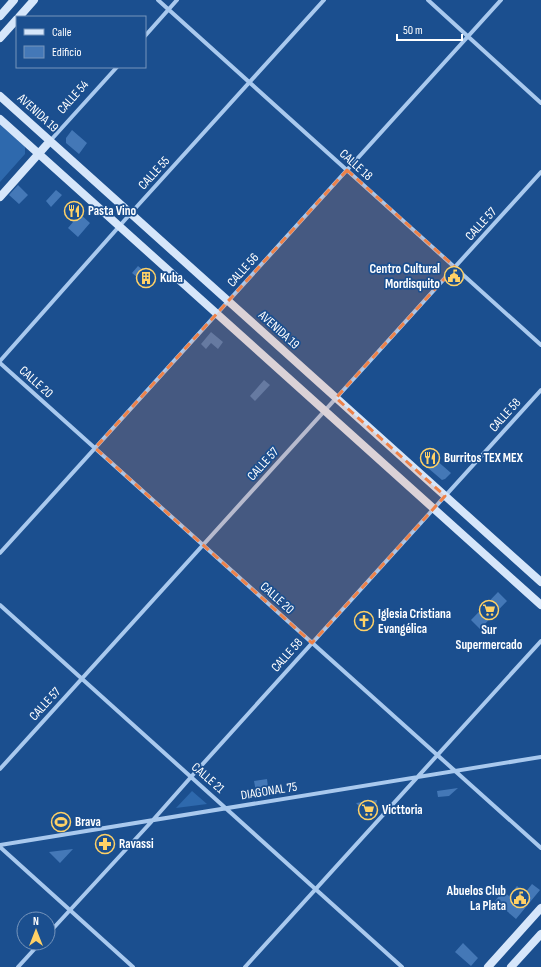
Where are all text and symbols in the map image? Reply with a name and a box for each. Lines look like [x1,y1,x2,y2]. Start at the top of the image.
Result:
legend [16,16,146,68]
scale bar [397,16,462,42]
text: 50 m [403,23,423,38]
text: Calle [52,25,72,40]
text: Edificio [52,45,81,60]
street label: CALLE 54 [54,77,93,117]
street label: AVENIDA 19 [13,90,62,136]
street label: CALLE 18 [336,146,376,184]
street label: CALLE 55 [135,153,173,193]
restaurant icon: Pasta Vino [63,200,85,222]
place label: Pasta Vino [88,203,136,219]
street label: CALLE 57 [462,203,501,244]
street label: CALLE 56 [224,250,262,290]
place label: Centro Cultural Mordisquito [369,261,440,292]
public building icon: Centro Cultural Mordisquito [443,265,465,287]
building icon: Kuba [135,267,157,289]
place label: Kuba [160,270,183,286]
street label: AVENIDA 19 [254,307,303,353]
street label: CALLE 20 [16,363,56,401]
street label: CALLE 58 [486,395,524,435]
street label: CALLE 57 [244,443,283,484]
restaurant icon: Burritos TEX MEX [419,447,441,469]
place label: Burritos TEX MEX [444,450,524,466]
street label: CALLE 20 [257,579,297,617]
supermarket icon: Sur Supermercado [478,599,500,621]
place label: Iglesia Cristiana Evangélica [378,606,451,637]
church icon: Iglesia Cristiana Evangélica [353,610,375,632]
place label: Sur Supermercado [456,622,523,653]
street label: CALLE 58 [268,635,306,675]
street label: CALLE 57 [26,683,65,724]
street label: CALLE 21 [188,759,228,797]
street label: DIAGONAL 75 [240,779,298,803]
supermarket icon: Victtoria [357,799,379,821]
place label: Victtoria [382,802,423,818]
sports icon: Brava [50,811,72,833]
place label: Brava [75,814,101,830]
pharmacy icon: Ravassi [94,833,116,855]
place label: Ravassi [119,836,154,852]
place label: Abuelos Club La Plata [446,883,506,914]
public building icon: Abuelos Club La Plata [509,887,531,909]
north arrow [16,911,56,951]
text: N [33,915,39,928]

